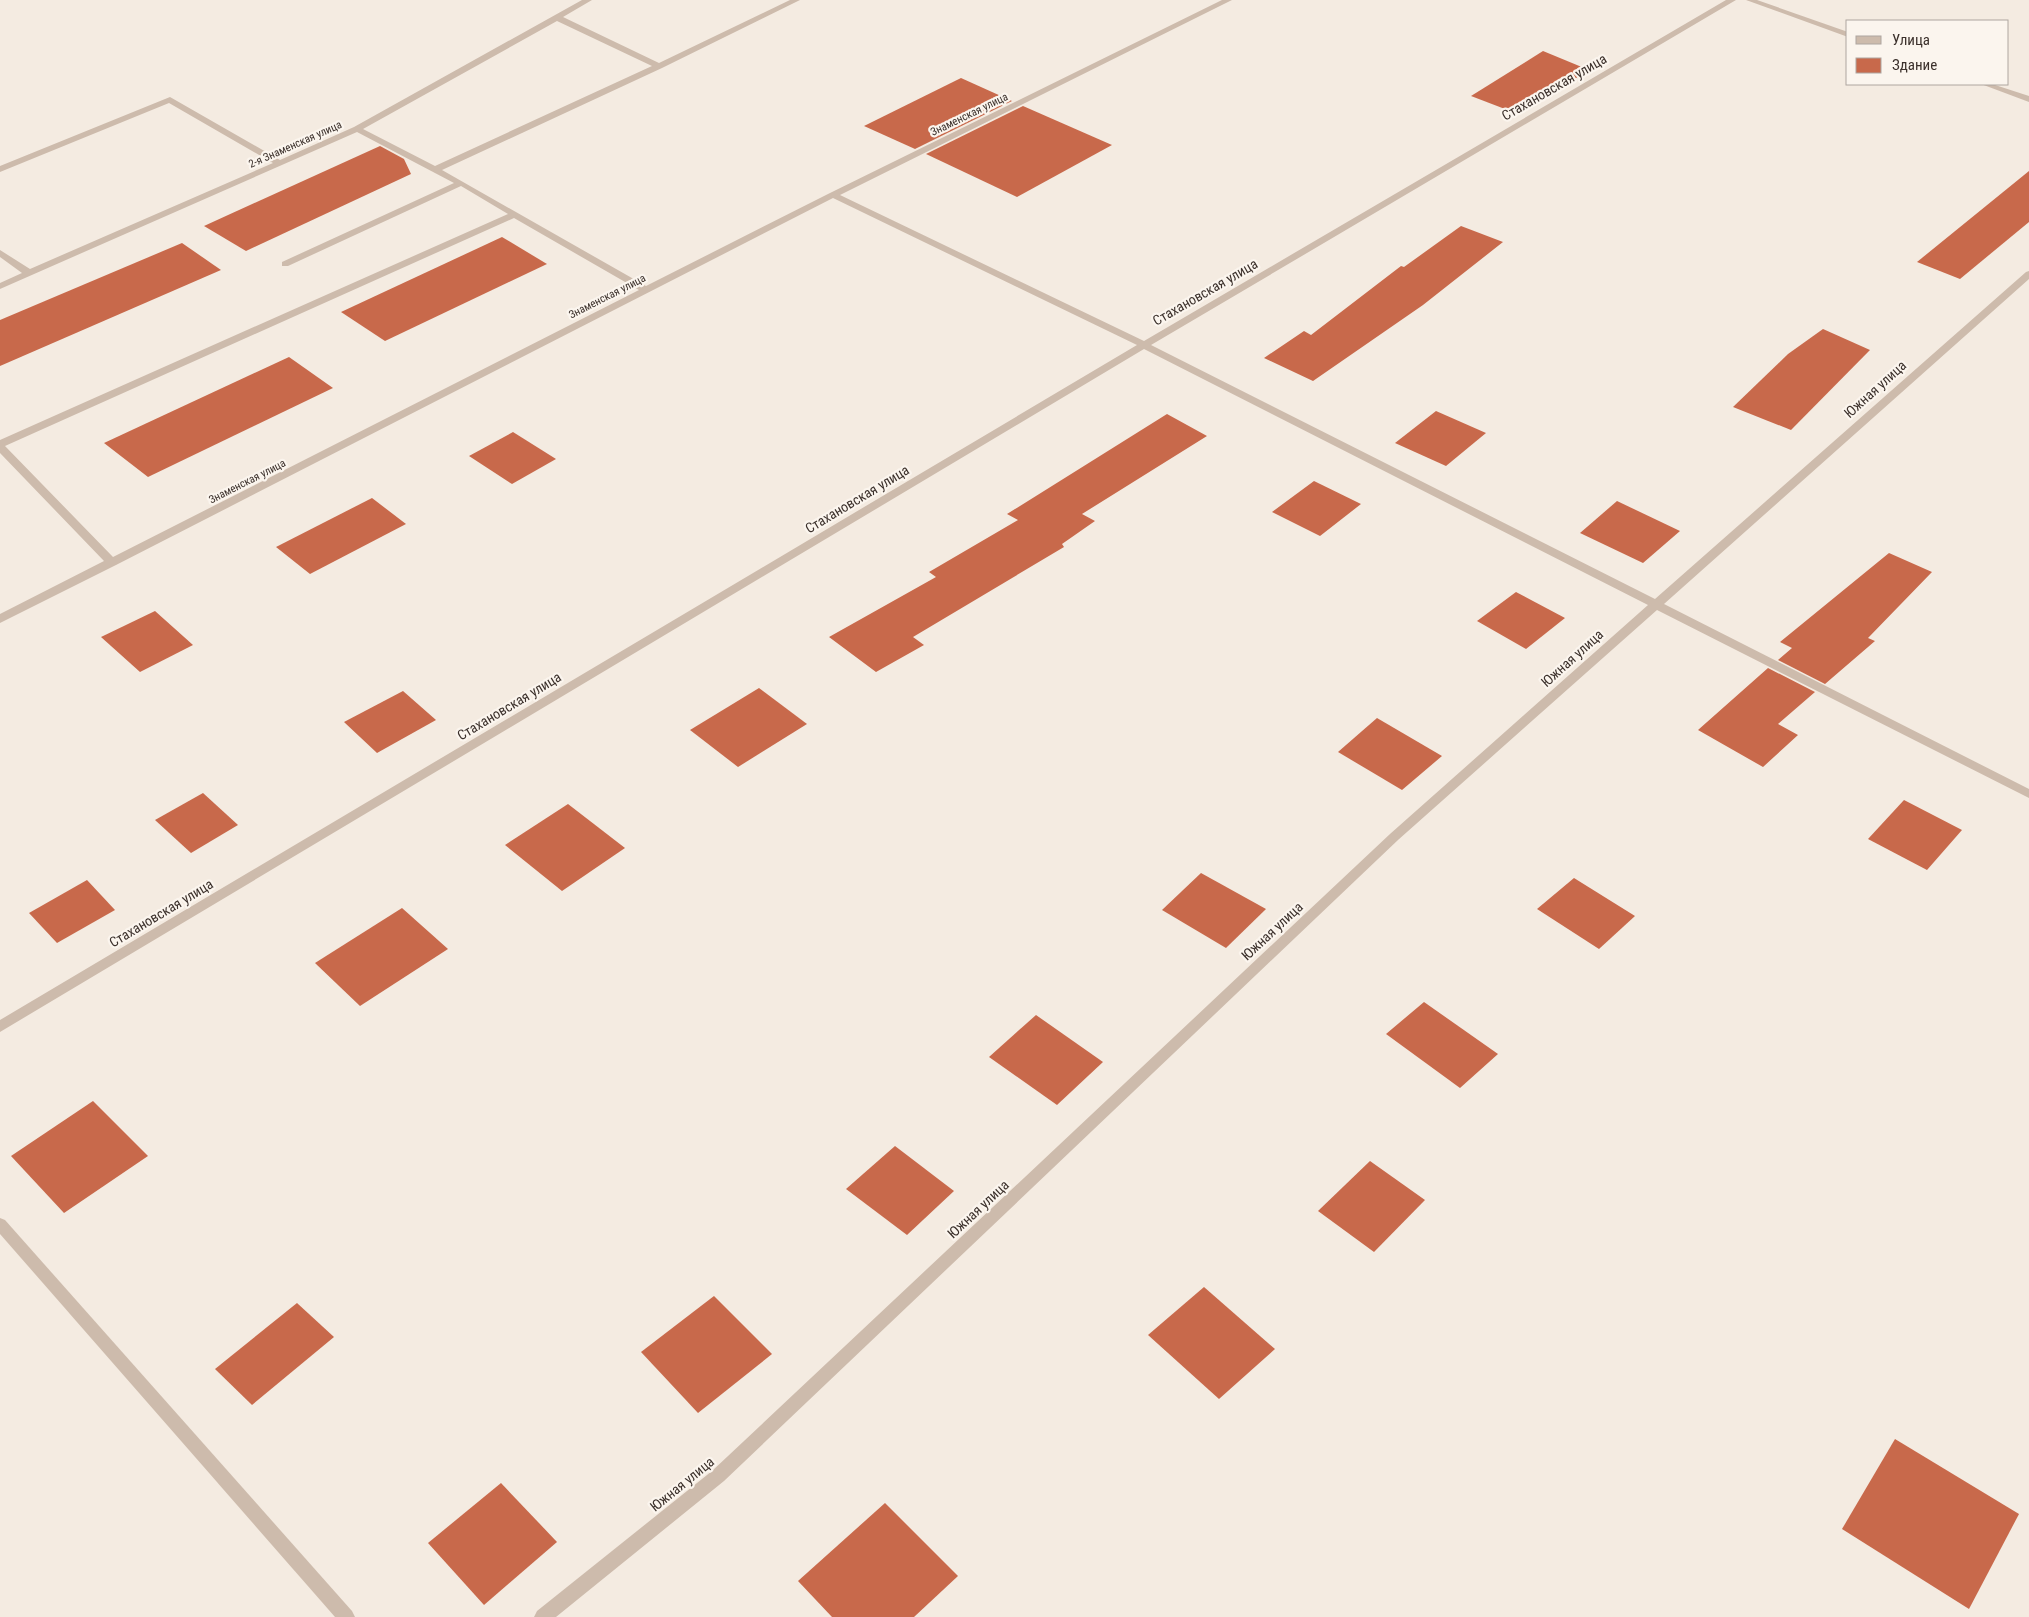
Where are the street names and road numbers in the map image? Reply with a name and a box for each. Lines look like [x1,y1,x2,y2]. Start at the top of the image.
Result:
street label: Стахановская улица [1499,51,1609,123]
street label: Знаменская улица [928,90,1010,139]
street label: 2-я Знаменская улица [247,118,344,171]
street label: Стахановская улица [1150,256,1260,328]
street label: Знаменская улица [567,271,648,321]
street label: Южная улица [1841,357,1909,421]
street label: Знаменская улица [207,456,288,506]
street label: Стахановская улица [802,462,912,536]
street label: Южная улица [1538,626,1606,690]
street label: Стахановская улица [454,669,564,743]
street label: Стахановская улица [106,876,216,950]
street label: Южная улица [1238,899,1306,963]
street label: Южная улица [944,1177,1012,1241]
street label: Южная улица [647,1453,717,1515]

